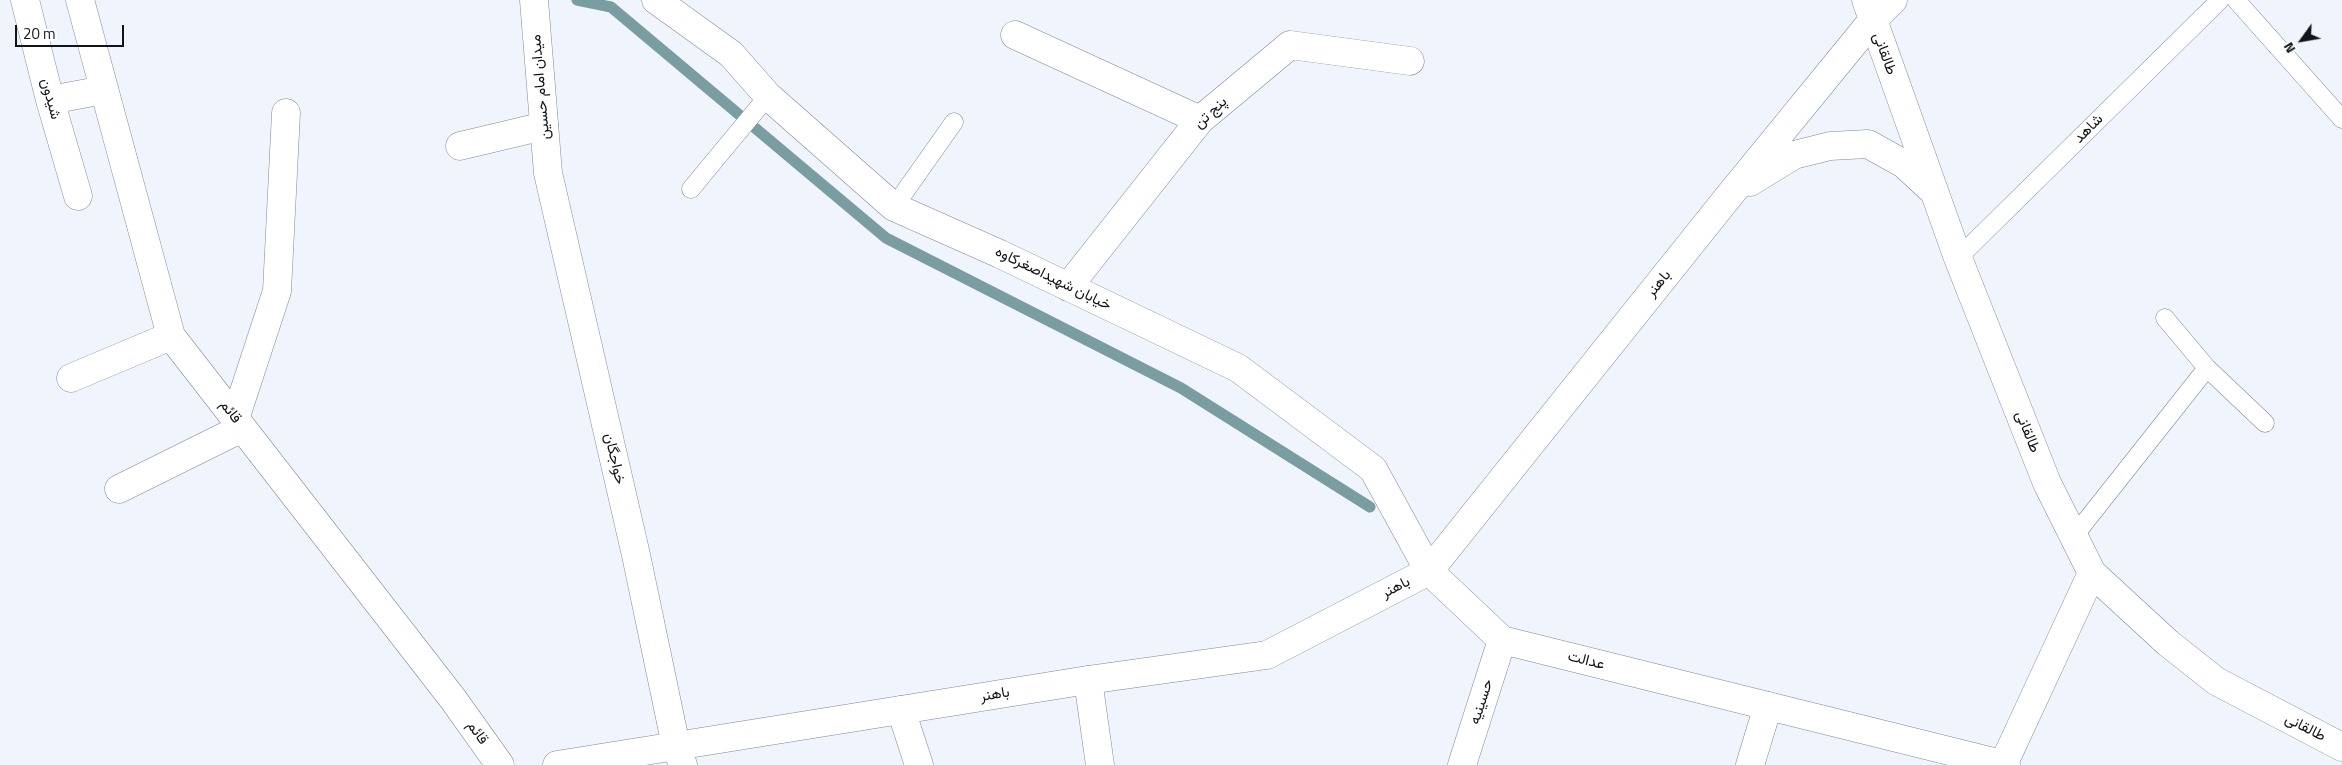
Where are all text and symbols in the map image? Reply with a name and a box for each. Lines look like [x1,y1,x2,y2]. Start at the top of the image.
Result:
scale bar [18,15,126,47]
north arrow [2277,15,2327,65]
text: 20 m [23,22,56,45]
street label: طالقانی [1868,31,1900,77]
street label: میدان امام حسین [527,34,555,140]
text: N [2277,39,2300,58]
street label: شیدون [36,76,64,122]
street label: پنج تن [1191,93,1231,133]
street label: شاهد [2071,111,2107,147]
street label: خیابان شهیداصغرکاوه [992,243,1114,315]
street label: باهنر [1643,267,1675,301]
street label: قائم [215,397,245,427]
street label: طالقانی [2011,409,2043,455]
street label: خواجگان [599,432,629,486]
street label: باهنر [1379,573,1413,603]
street label: عدالت [1566,648,1606,674]
street label: حسینیه [1466,677,1498,727]
street label: باهنر [979,684,1011,706]
street label: طالقانی [2282,710,2328,746]
street label: قائم [462,718,492,748]

